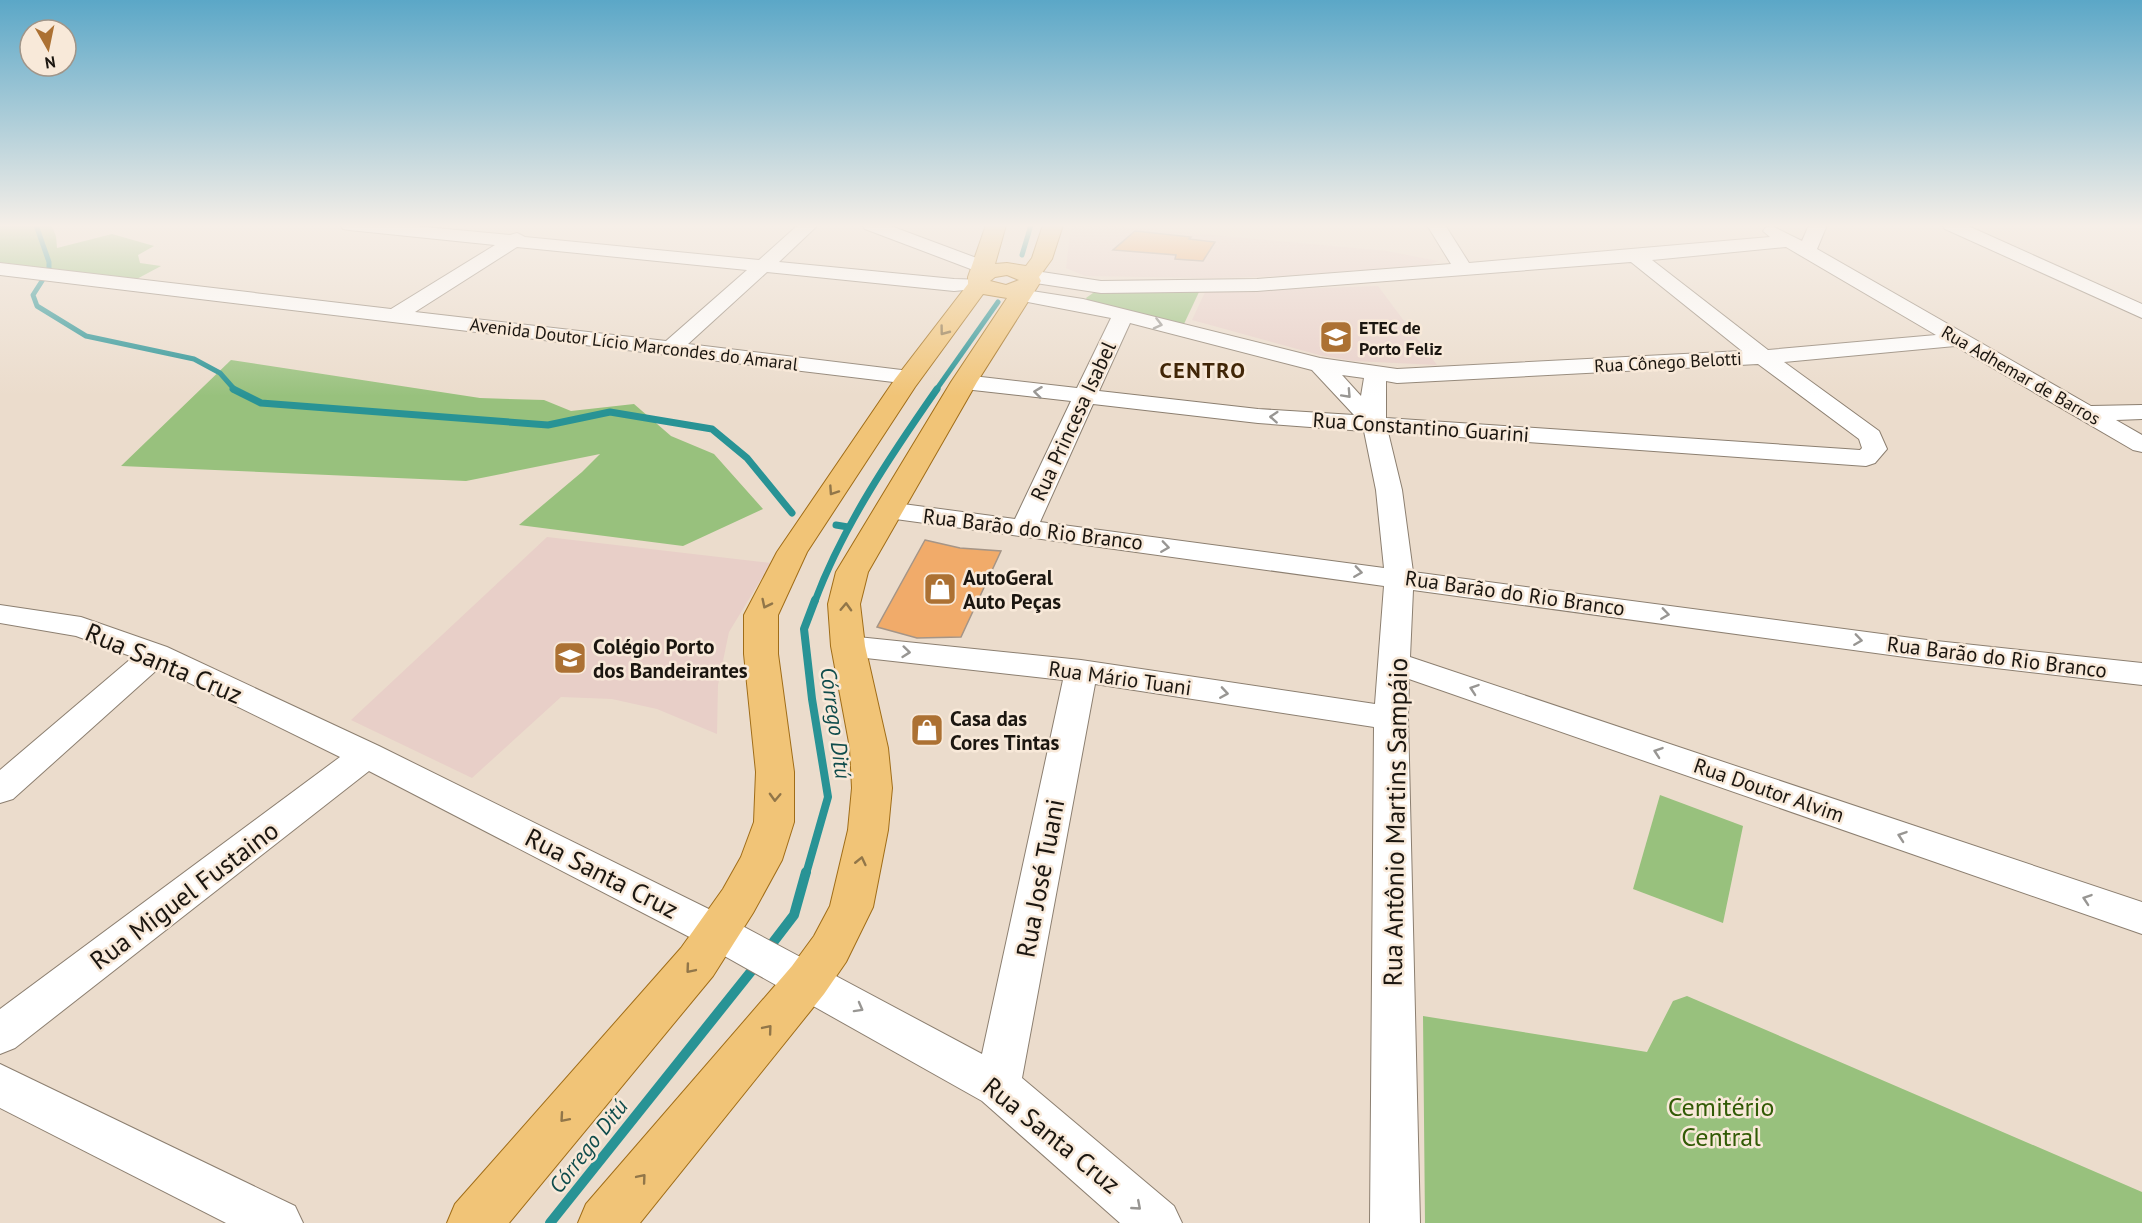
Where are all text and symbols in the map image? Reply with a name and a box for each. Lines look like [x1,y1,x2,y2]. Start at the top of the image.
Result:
north arrow [18,18,78,78]
text: N [44,52,57,74]
street label: Avenida Doutor Lício Marcondes do Amaral [469,312,800,376]
place label: ETEC de Porto Feliz [1359,316,1442,360]
one-way arrow [1153,317,1163,330]
school or university icon: ETEC de Porto Feliz [1318,319,1354,355]
street label: Rua Adhemar de Barros [1937,320,2105,430]
one-way arrow [940,325,951,336]
street label: Rua Princesa Isabel [1024,337,1122,505]
street label: Rua Cônego Belotti [1594,347,1742,377]
district label: CENTRO [1160,356,1247,384]
one-way arrow [1034,386,1043,398]
one-way arrow [1340,387,1351,397]
street label: Rua Constantino Guarini [1312,406,1530,448]
one-way arrow [1269,410,1278,423]
one-way arrow [829,485,840,496]
street label: Rua Barão do Rio Branco [921,502,1145,556]
one-way arrow [1160,540,1170,552]
place label: AutoGeral Auto Peças [963,564,1061,615]
street label: Rua Barão do Rio Branco [1403,564,1627,622]
one-way arrow [1354,566,1363,578]
shop icon: AutoGeral Auto Peças [922,571,958,607]
one-way arrow [762,598,774,609]
one-way arrow [839,602,852,611]
one-way arrow [1661,607,1670,620]
street label: Rua Santa Cruz [80,615,248,711]
street label: Rua Barão do Rio Branco [1885,630,2109,684]
place label: Colégio Porto dos Bandeirantes [593,633,748,684]
one-way arrow [1854,634,1863,646]
school or university icon: Colégio Porto dos Bandeirantes [552,640,588,676]
one-way arrow [902,646,911,658]
street label: Rua Mário Tuani [1047,655,1193,701]
street label: Rua Antônio Martins Sampáio [1376,657,1414,987]
water label: Córrego Ditú [814,666,858,780]
one-way arrow [1469,684,1480,697]
one-way arrow [1220,686,1229,698]
place label: Casa das Cores Tintas [950,705,1059,756]
shop icon: Casa das Cores Tintas [909,712,945,748]
one-way arrow [1653,747,1664,760]
street label: Rua Doutor Alvim [1690,752,1848,828]
one-way arrow [768,793,781,802]
street label: Rua José Tuani [1008,796,1072,960]
street label: Rua Miguel Fustaino [83,813,285,977]
street label: Rua Santa Cruz [520,820,684,926]
one-way arrow [1897,830,1908,843]
one-way arrow [854,857,867,867]
one-way arrow [2082,894,2093,906]
one-way arrow [687,962,698,973]
one-way arrow [853,1001,864,1012]
one-way arrow [760,1025,771,1036]
street label: Rua Santa Cruz [977,1069,1127,1201]
park label: Cemitério Central [1668,1090,1774,1153]
water label: Córrego Ditú [542,1093,634,1199]
one-way arrow [560,1111,571,1122]
one-way arrow [635,1174,646,1185]
one-way arrow [1130,1199,1140,1210]

